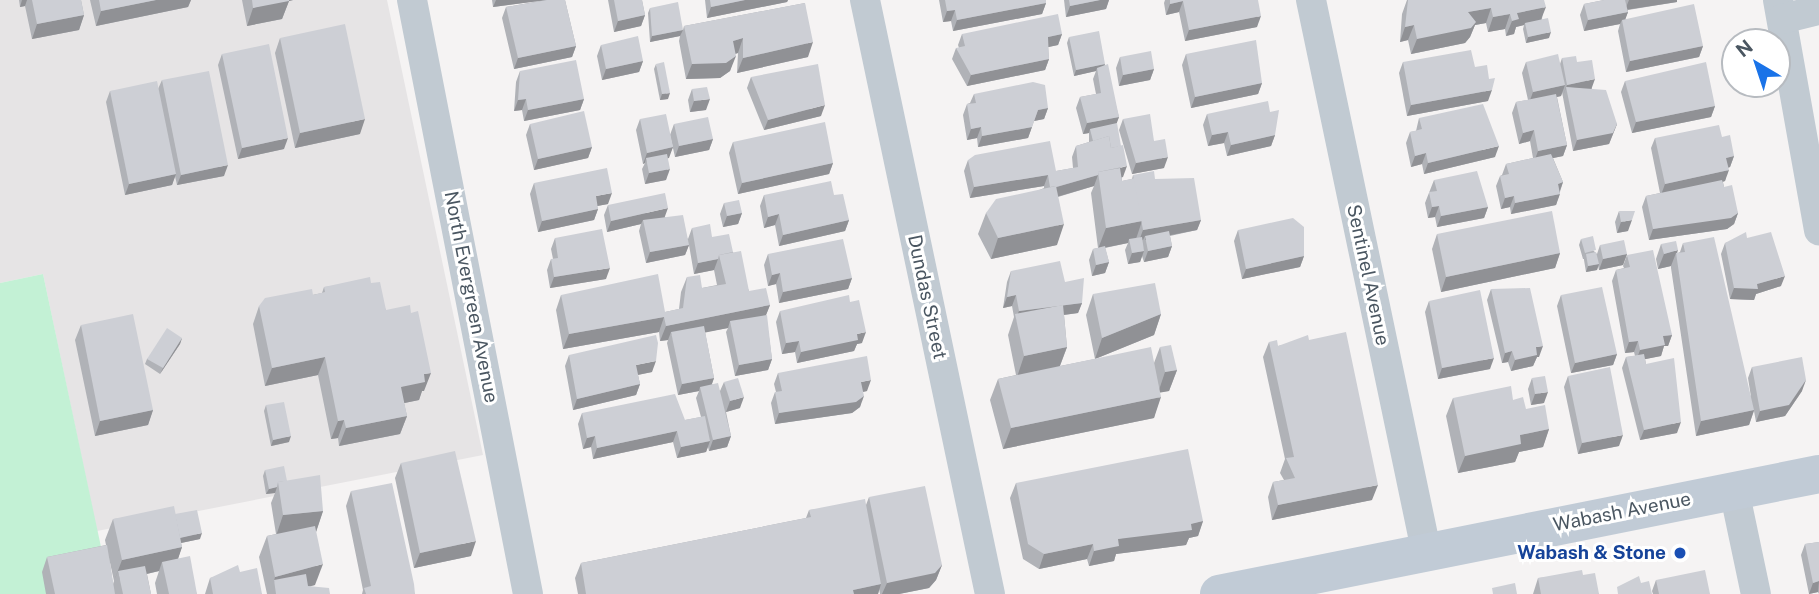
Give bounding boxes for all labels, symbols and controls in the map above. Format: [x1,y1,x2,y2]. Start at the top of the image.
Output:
north arrow [1721,28,1791,98]
text: N [1731,35,1757,61]
street label: North Evergreen Avenue [439,189,503,405]
street label: Sentinel Avenue [1342,202,1394,348]
street label: Dundas Street [903,233,951,361]
street label: Wabash Avenue [1551,487,1693,537]
place label: Wabash & Stone [1517,542,1666,564]
marker: Wabash & Stone [1672,545,1688,561]

